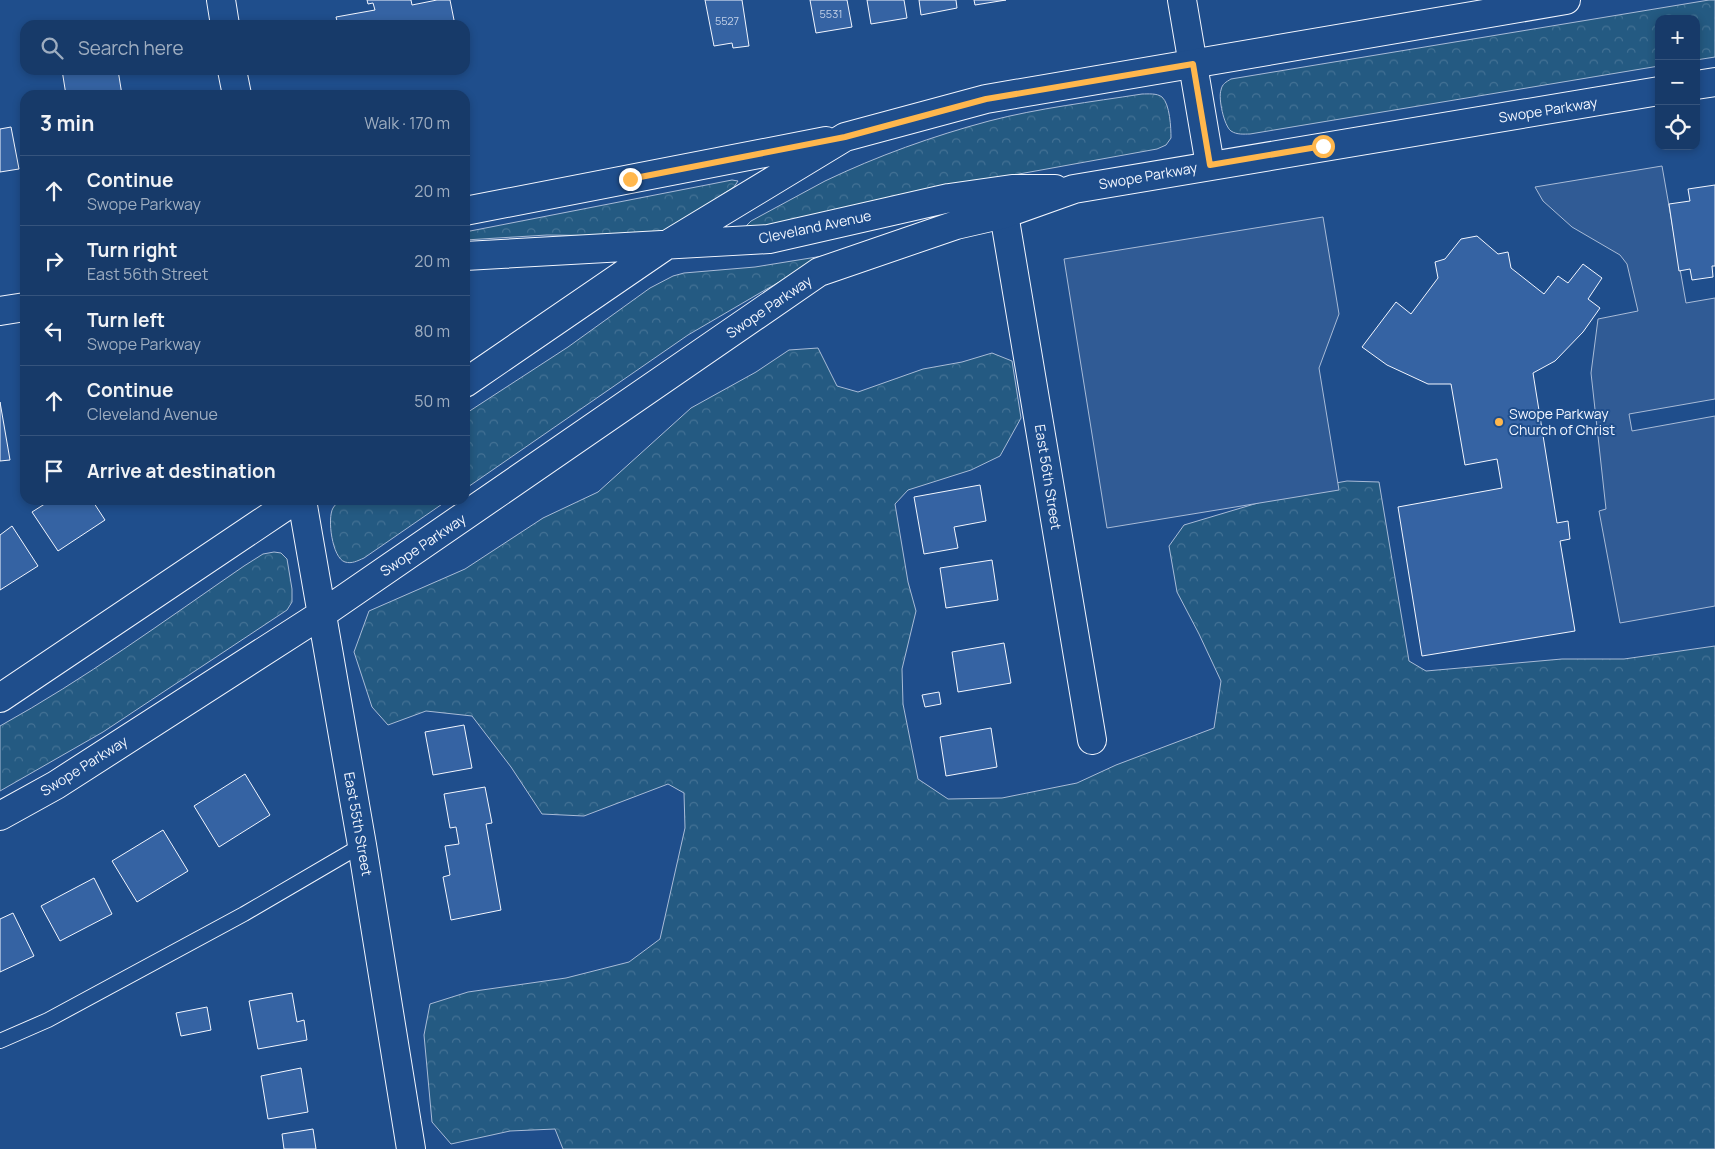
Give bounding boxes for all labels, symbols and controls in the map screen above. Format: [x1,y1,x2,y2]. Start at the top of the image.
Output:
house number: 5531 [819,6,843,21]
house number: 5527 [715,13,739,28]
map controls [1655,15,1700,150]
button: + [1655,15,1700,60]
search box [20,20,470,75]
icon: search [38,34,66,62]
text: Search here [78,35,184,61]
button: − [1655,60,1700,105]
street label: Swope Parkway [1497,92,1599,127]
button: locate [1655,105,1700,150]
text: 3 min [40,109,94,137]
text: Walk · 170 m [364,112,450,134]
route start [1312,135,1335,158]
street label: Swope Parkway [1097,157,1199,194]
text: Continue [87,167,173,193]
route end [619,168,642,191]
icon: ahead [40,177,68,205]
text: 20 m [414,180,450,202]
text: Swope Parkway [87,193,201,215]
street label: Cleveland Avenue [757,205,873,248]
text: Turn right [87,237,177,263]
icon: right [40,247,68,275]
text: 20 m [414,250,450,272]
text: East 56th Street [87,263,208,285]
street label: Swope Parkway [722,271,816,342]
text: Turn left [87,307,165,333]
icon: left [40,317,68,345]
text: 80 m [414,320,450,342]
text: Swope Parkway [87,333,201,355]
text: Continue [87,377,173,403]
icon: ahead [40,387,68,415]
text: 50 m [414,390,450,412]
text: Cleveland Avenue [87,403,218,425]
place label: Swope Parkway Church of Christ [1509,404,1615,439]
marker: Swope Parkway Church of Christ [1493,416,1505,428]
street label: East 56th Street [1031,423,1066,531]
icon: arrive [40,457,68,485]
text: Arrive at destination [87,458,276,484]
street label: Swope Parkway [376,509,470,580]
street label: Swope Parkway [36,731,132,800]
street label: East 55th Street [340,770,377,878]

